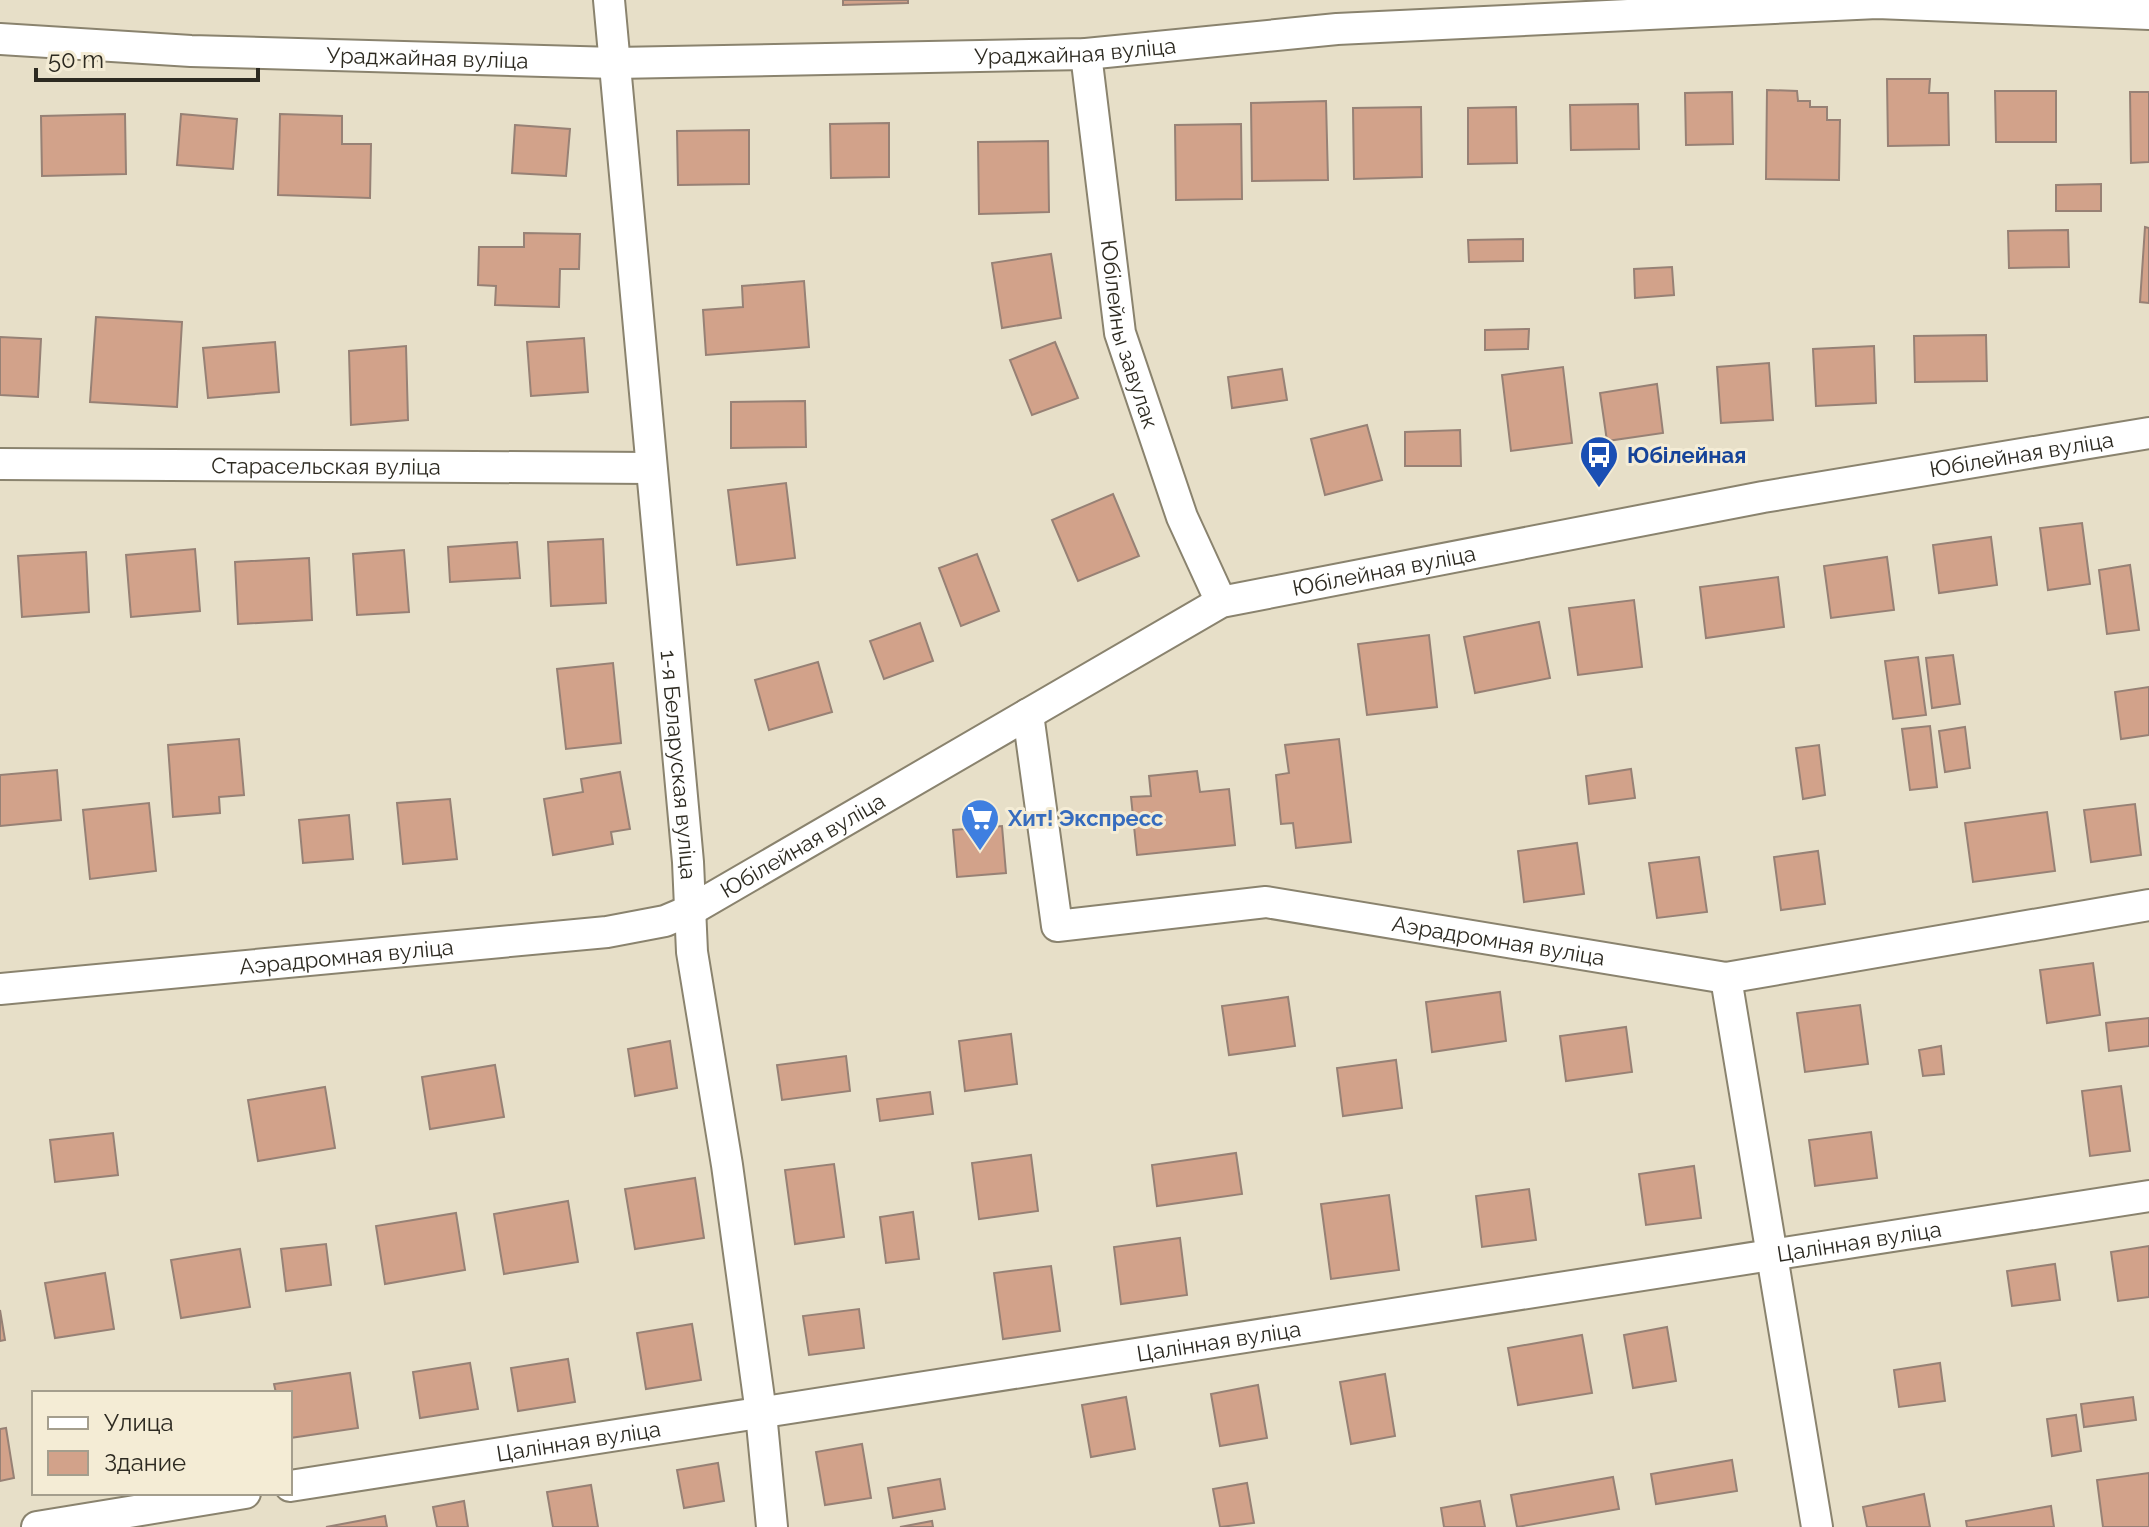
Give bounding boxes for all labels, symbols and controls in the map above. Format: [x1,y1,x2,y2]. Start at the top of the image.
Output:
scale bar [36,32,258,82]
street label: Ураджайная вуліца [974,32,1177,69]
street label: Ураджайная вуліца [326,42,529,74]
text: 50 m [48,45,104,74]
street label: Юбілейны завулак [1096,238,1164,432]
street label: Юбілейная вуліца [1928,426,2115,482]
bus stop icon: Юбілейная [1578,434,1620,489]
place label: Юбілейная [1627,442,1746,468]
street label: Старасельская вуліца [211,452,441,480]
street label: Юбілейная вуліца [1290,540,1478,601]
street label: 1-я Беларуская вуліца [656,649,702,880]
street label: Юбілейная вуліца [716,787,890,903]
supermarket icon: Хит! Экспресс [959,797,1001,852]
place label: Хит! Экспресс [1007,805,1163,831]
street label: Аэрадромная вуліца [1390,910,1607,971]
street label: Аэрадромная вуліца [238,933,455,979]
street label: Цалінная вуліца [1775,1216,1943,1267]
street label: Цалінная вуліца [1135,1315,1303,1367]
legend [32,1391,292,1495]
text: Улица [104,1408,174,1437]
street label: Цалінная вуліца [495,1415,662,1467]
text: Здание [104,1448,186,1477]

